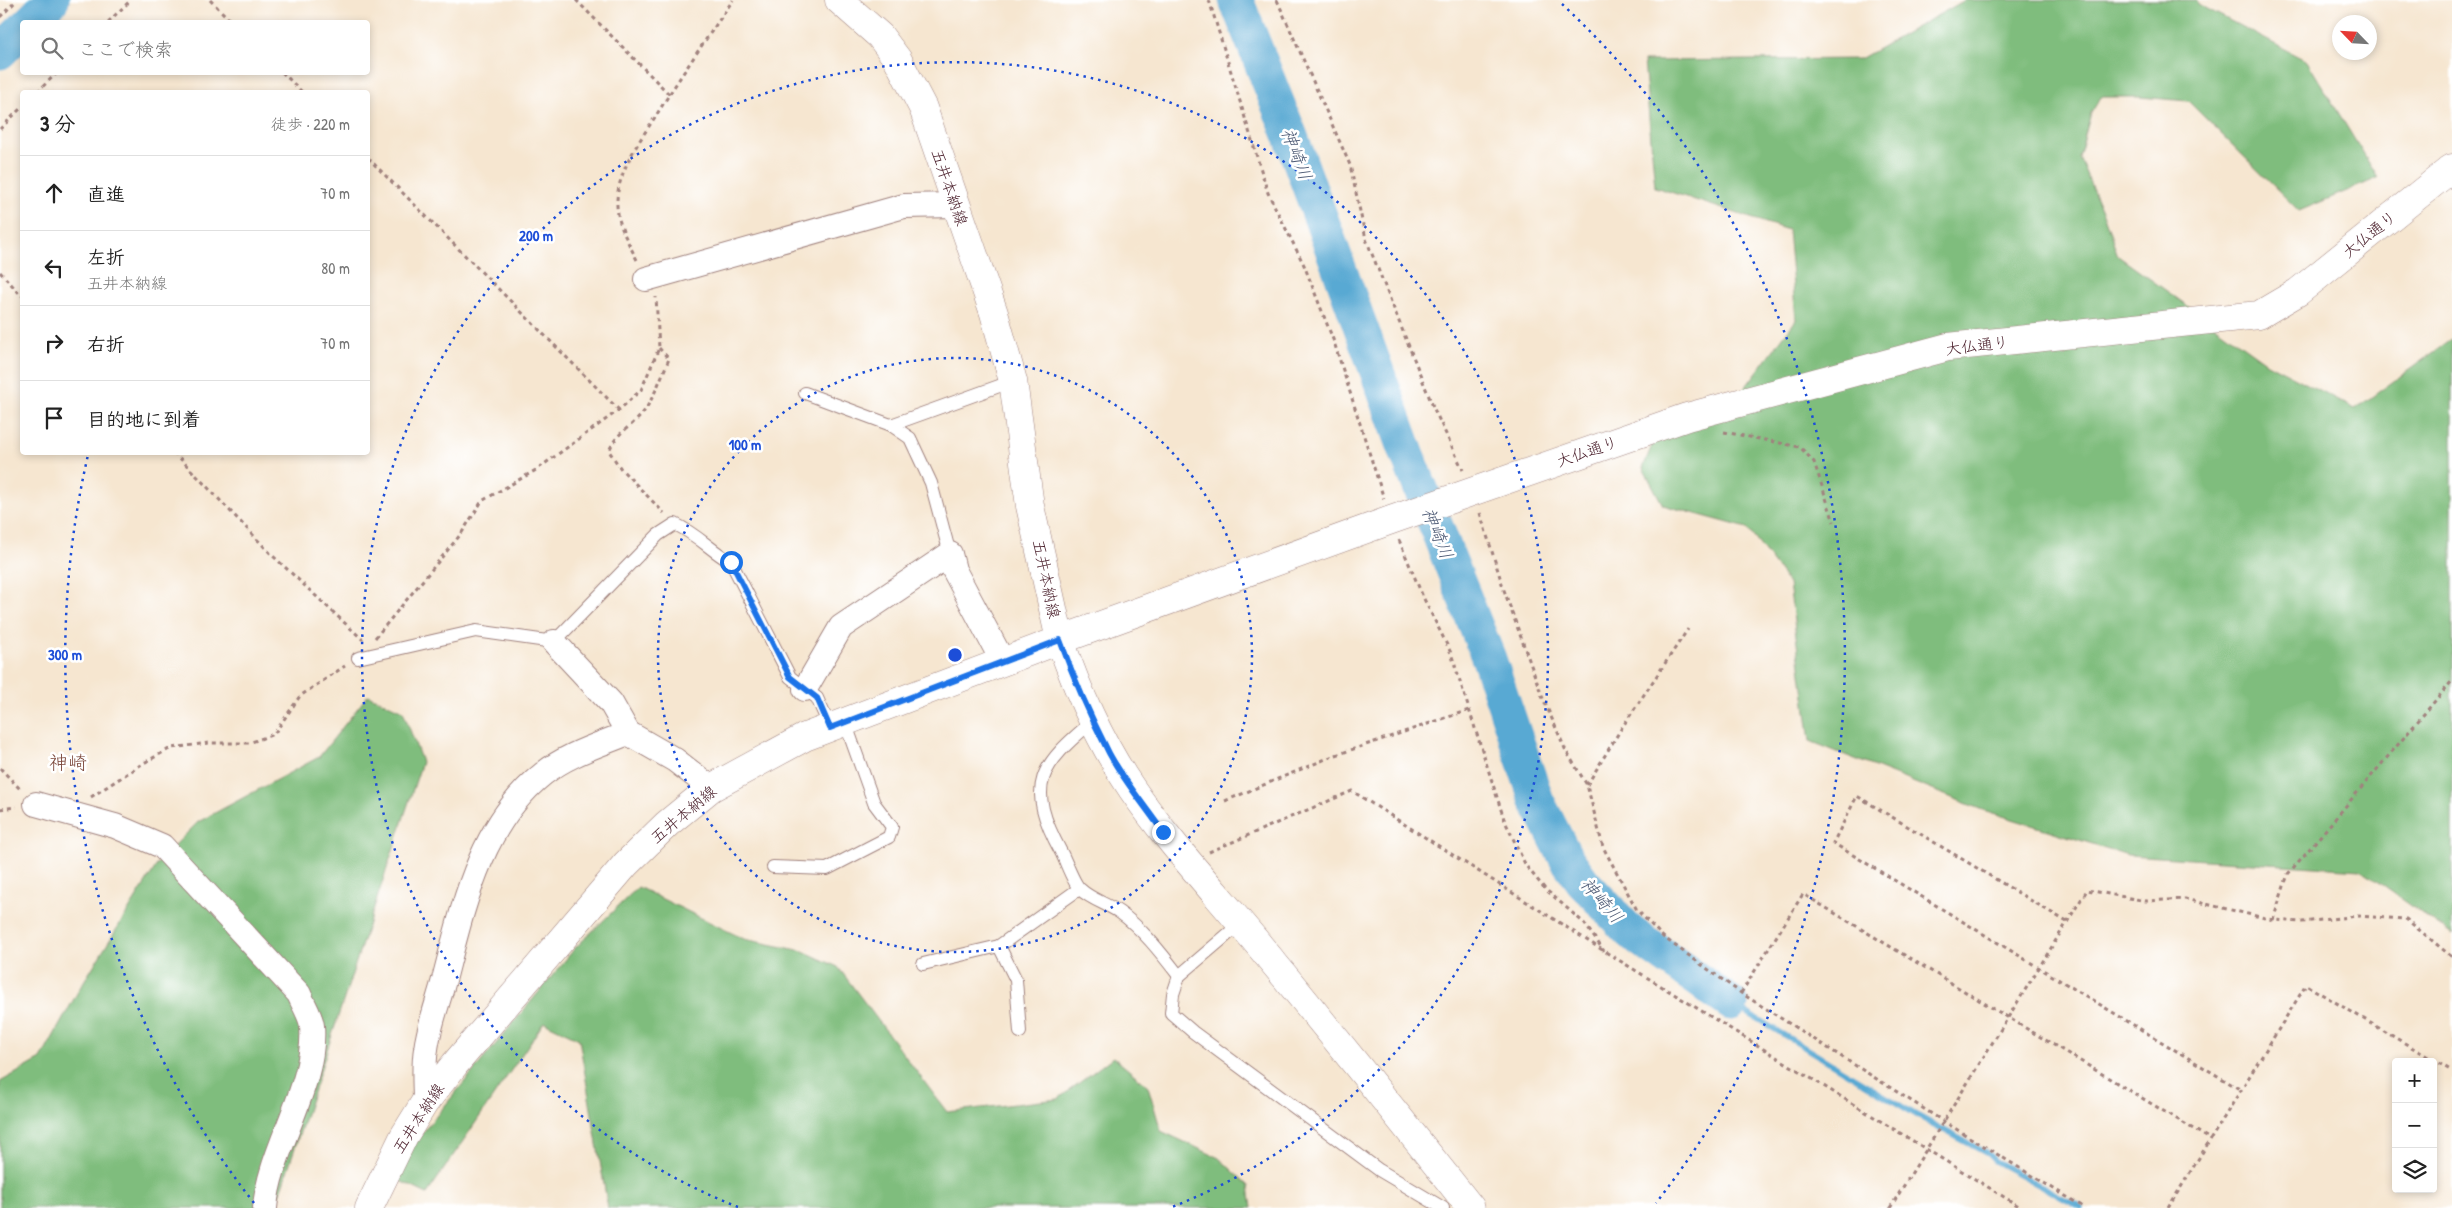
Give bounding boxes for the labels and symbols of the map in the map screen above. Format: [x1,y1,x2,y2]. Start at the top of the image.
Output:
north arrow [2332,15,2377,60]
water label: 神崎川 [1276,124,1318,184]
street label: 五井本納線 [927,146,973,228]
street label: 大仏通り [2337,205,2401,263]
text: 200 m [519,225,553,246]
street label: 大仏通り [1944,330,2010,360]
street label: 大仏通り [1553,430,1621,472]
text: 100 m [729,434,761,455]
water label: 神崎川 [1416,503,1460,563]
street label: 五井本納線 [1028,538,1066,620]
route start [720,551,743,574]
text: 300 m [48,644,82,665]
centre of rings [946,646,964,664]
district label: 神崎 [49,749,87,775]
street label: 五井本納線 [645,780,721,848]
route end [1152,821,1175,844]
water label: 神崎川 [1575,871,1629,929]
street label: 五井本納線 [387,1078,449,1158]

